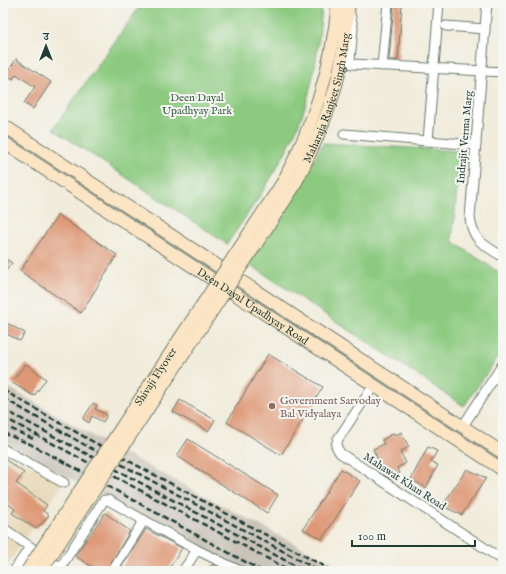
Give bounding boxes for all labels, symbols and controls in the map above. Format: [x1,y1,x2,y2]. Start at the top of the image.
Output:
north arrow [26,26,66,66]
text: उ [42,30,50,44]
street label: Maharaja Ranjeet Singh Marg [301,31,354,166]
street label: Indrajit Verma Marg [454,89,476,184]
park label: Deen Dayal Upadhyay Park [162,91,232,118]
street label: Deen Dayal Upadhyay Road [194,265,311,349]
street label: Shivaji Flyover [132,345,180,409]
place label: Government Sarvoday Bal Vidyalaya [280,394,382,421]
marker: Government Sarvoday Bal Vidyalaya [267,401,277,411]
street label: Mahawat Khan Road [361,450,448,514]
scale bar [352,522,475,548]
text: 100 m [358,529,386,544]

